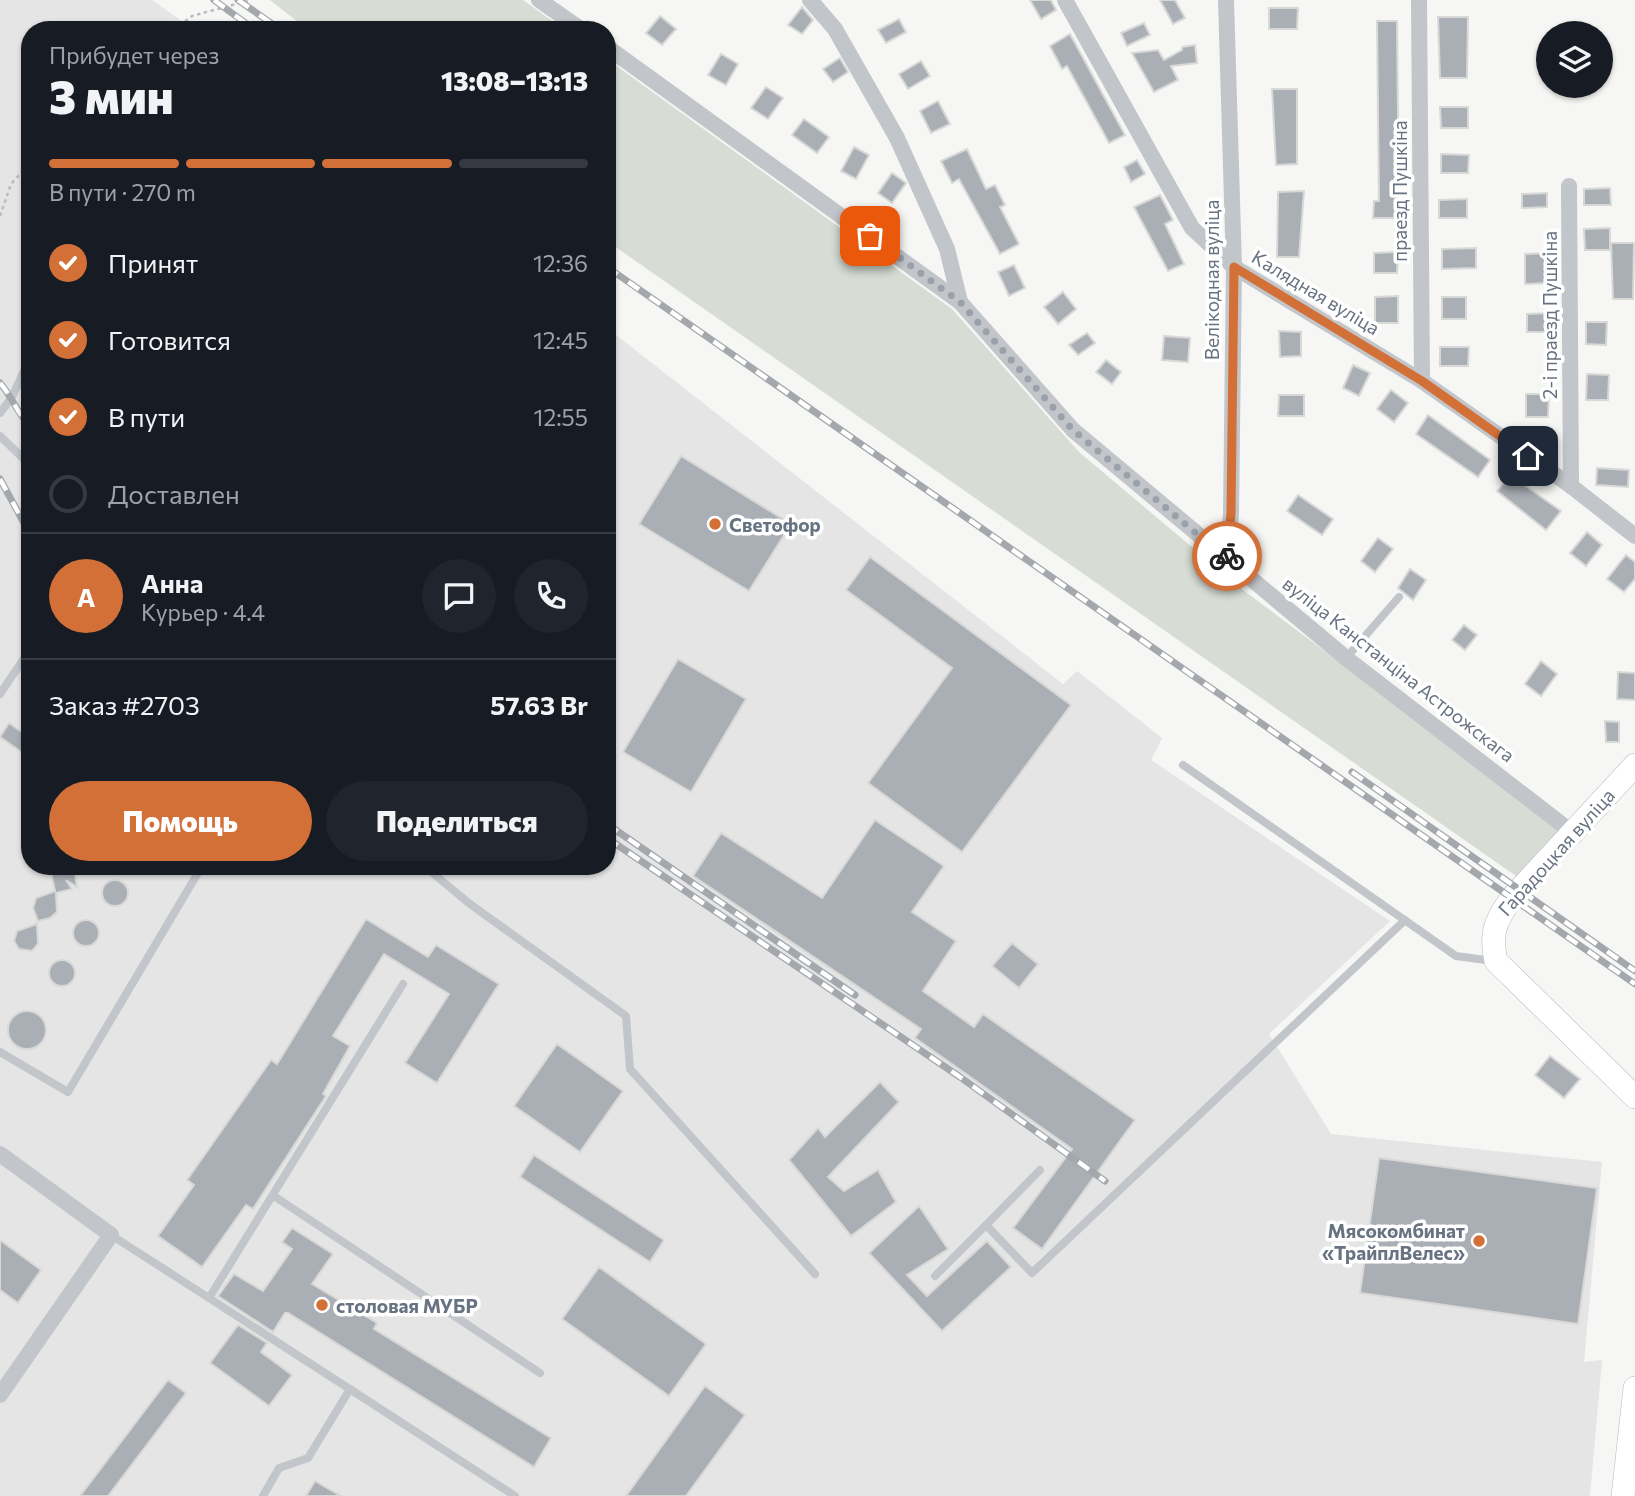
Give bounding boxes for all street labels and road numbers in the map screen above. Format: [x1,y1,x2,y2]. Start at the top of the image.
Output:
street label: праезд Пушкіна [1388,120,1411,262]
street label: Велікодная вуліца [1200,200,1223,360]
street label: 2-і праезд Пушкіна [1538,231,1561,399]
street label: Калядная вуліца [1248,245,1384,339]
street label: вуліца Канстанціна Астрожскага [1279,571,1519,767]
street label: Гарадоцкая вуліца [1493,784,1619,920]

